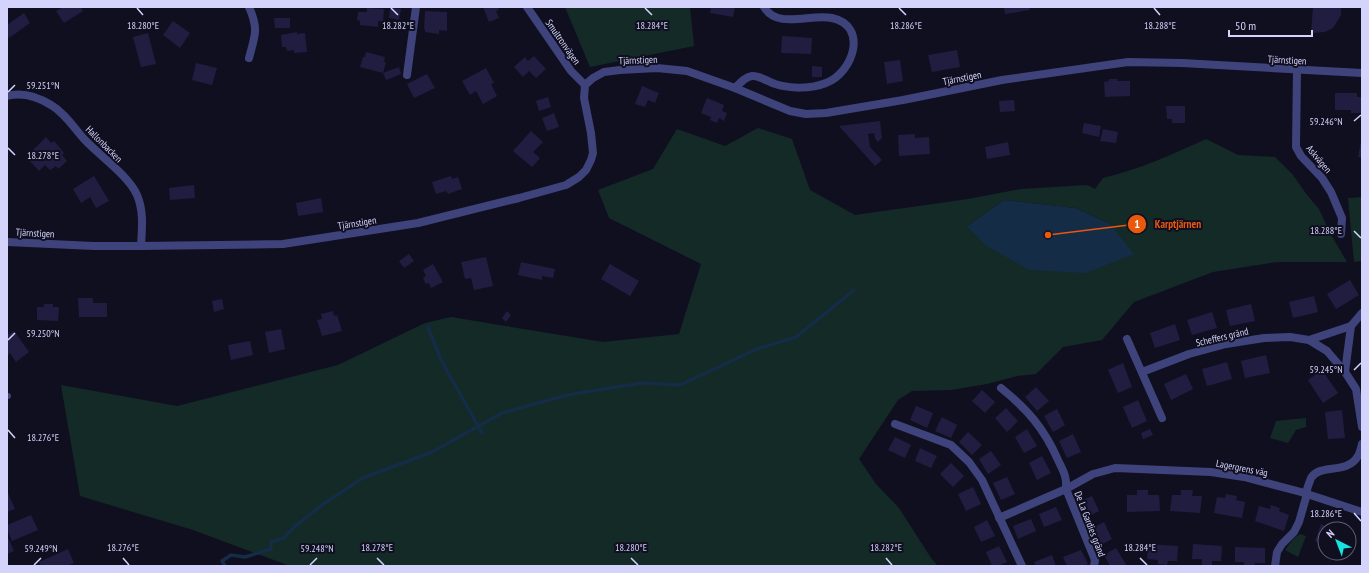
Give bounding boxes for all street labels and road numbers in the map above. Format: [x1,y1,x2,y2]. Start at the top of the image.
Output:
street label: Smultronvägen [543,17,583,67]
street label: Tjärnstigen [1267,52,1307,68]
street label: Tjärnstigen [618,53,658,67]
street label: Tjärnstigen [942,68,982,88]
street label: Hallonbacken [83,123,125,165]
street label: Askvägen [1304,142,1334,176]
street label: Tjärnstigen [337,214,377,232]
street label: Tjärnstigen [15,225,55,241]
street label: Scheffers gränd [1194,325,1250,349]
street label: Lagergrens väg [1215,457,1269,479]
street label: De La Gardies gränd [1072,489,1108,559]

